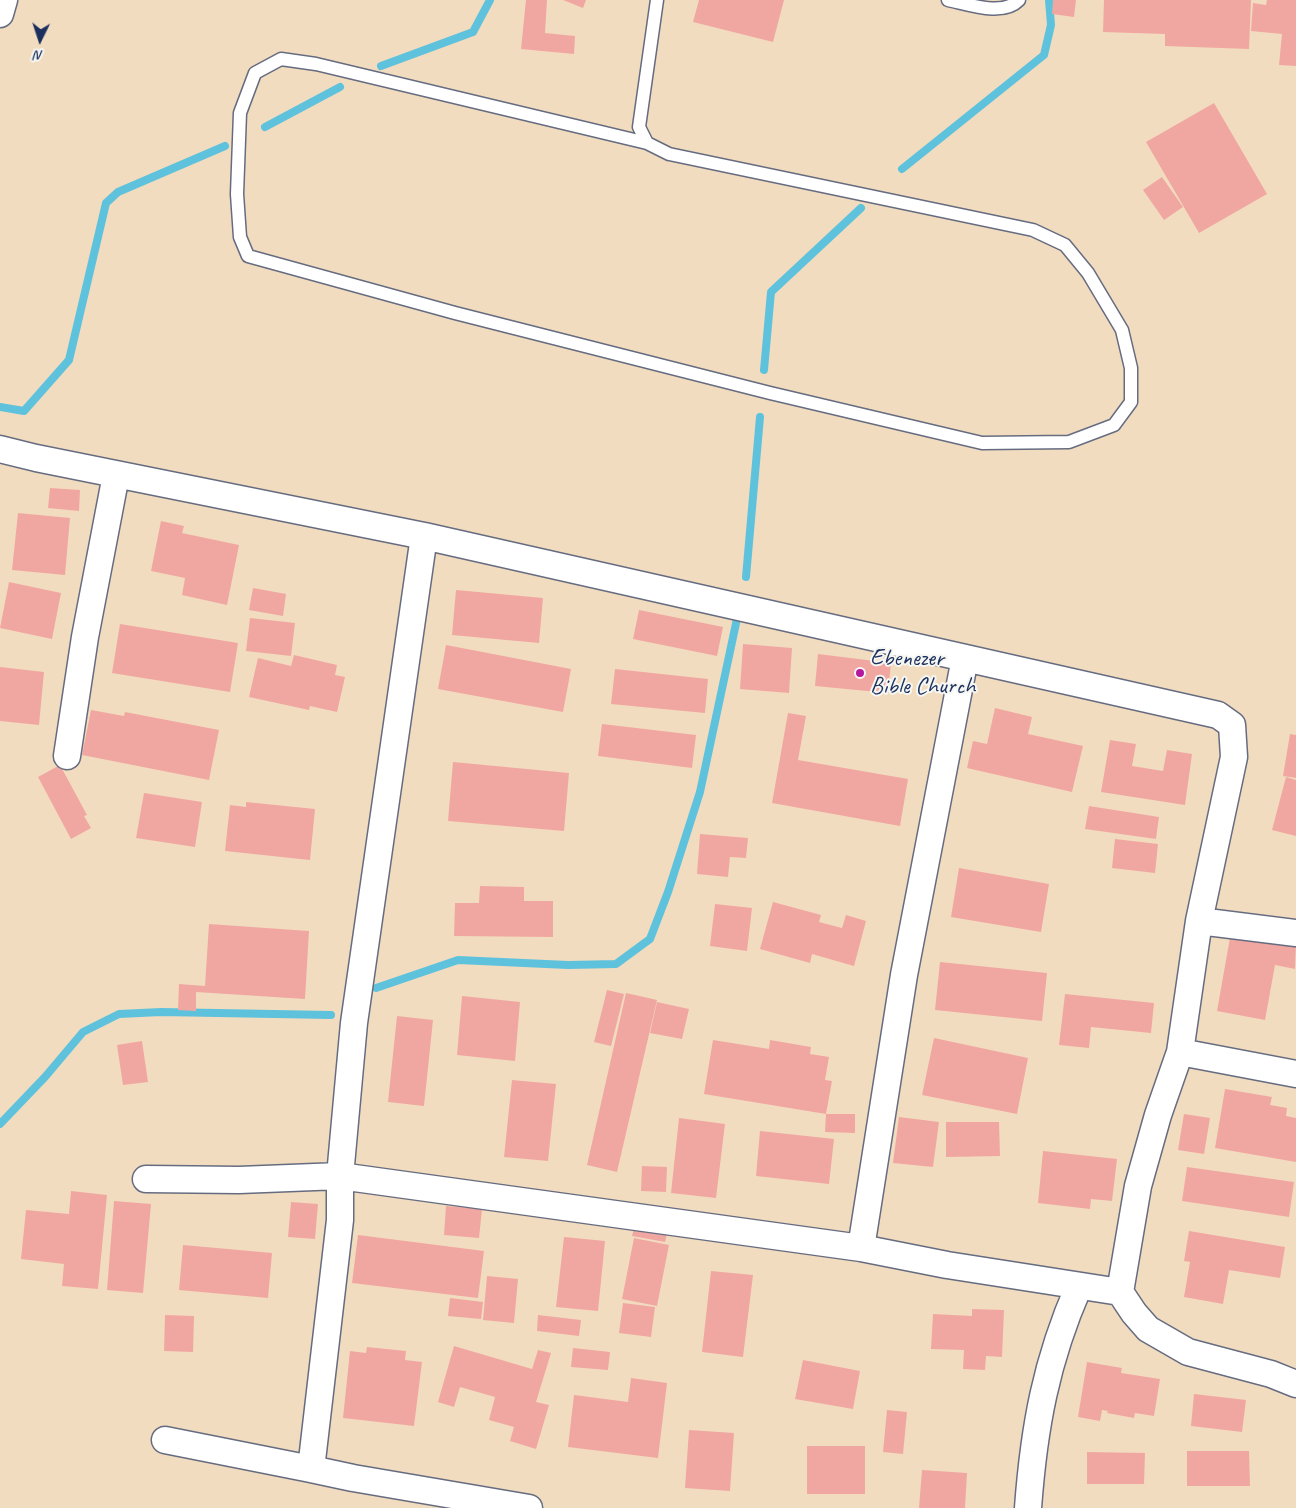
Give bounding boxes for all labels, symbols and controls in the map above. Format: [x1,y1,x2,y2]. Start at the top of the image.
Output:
north arrow [15,15,65,65]
text: N [34,47,44,64]
place label: Ebenezer Bible Church [870,645,975,701]
marker: Ebenezer Bible Church [854,667,866,679]

